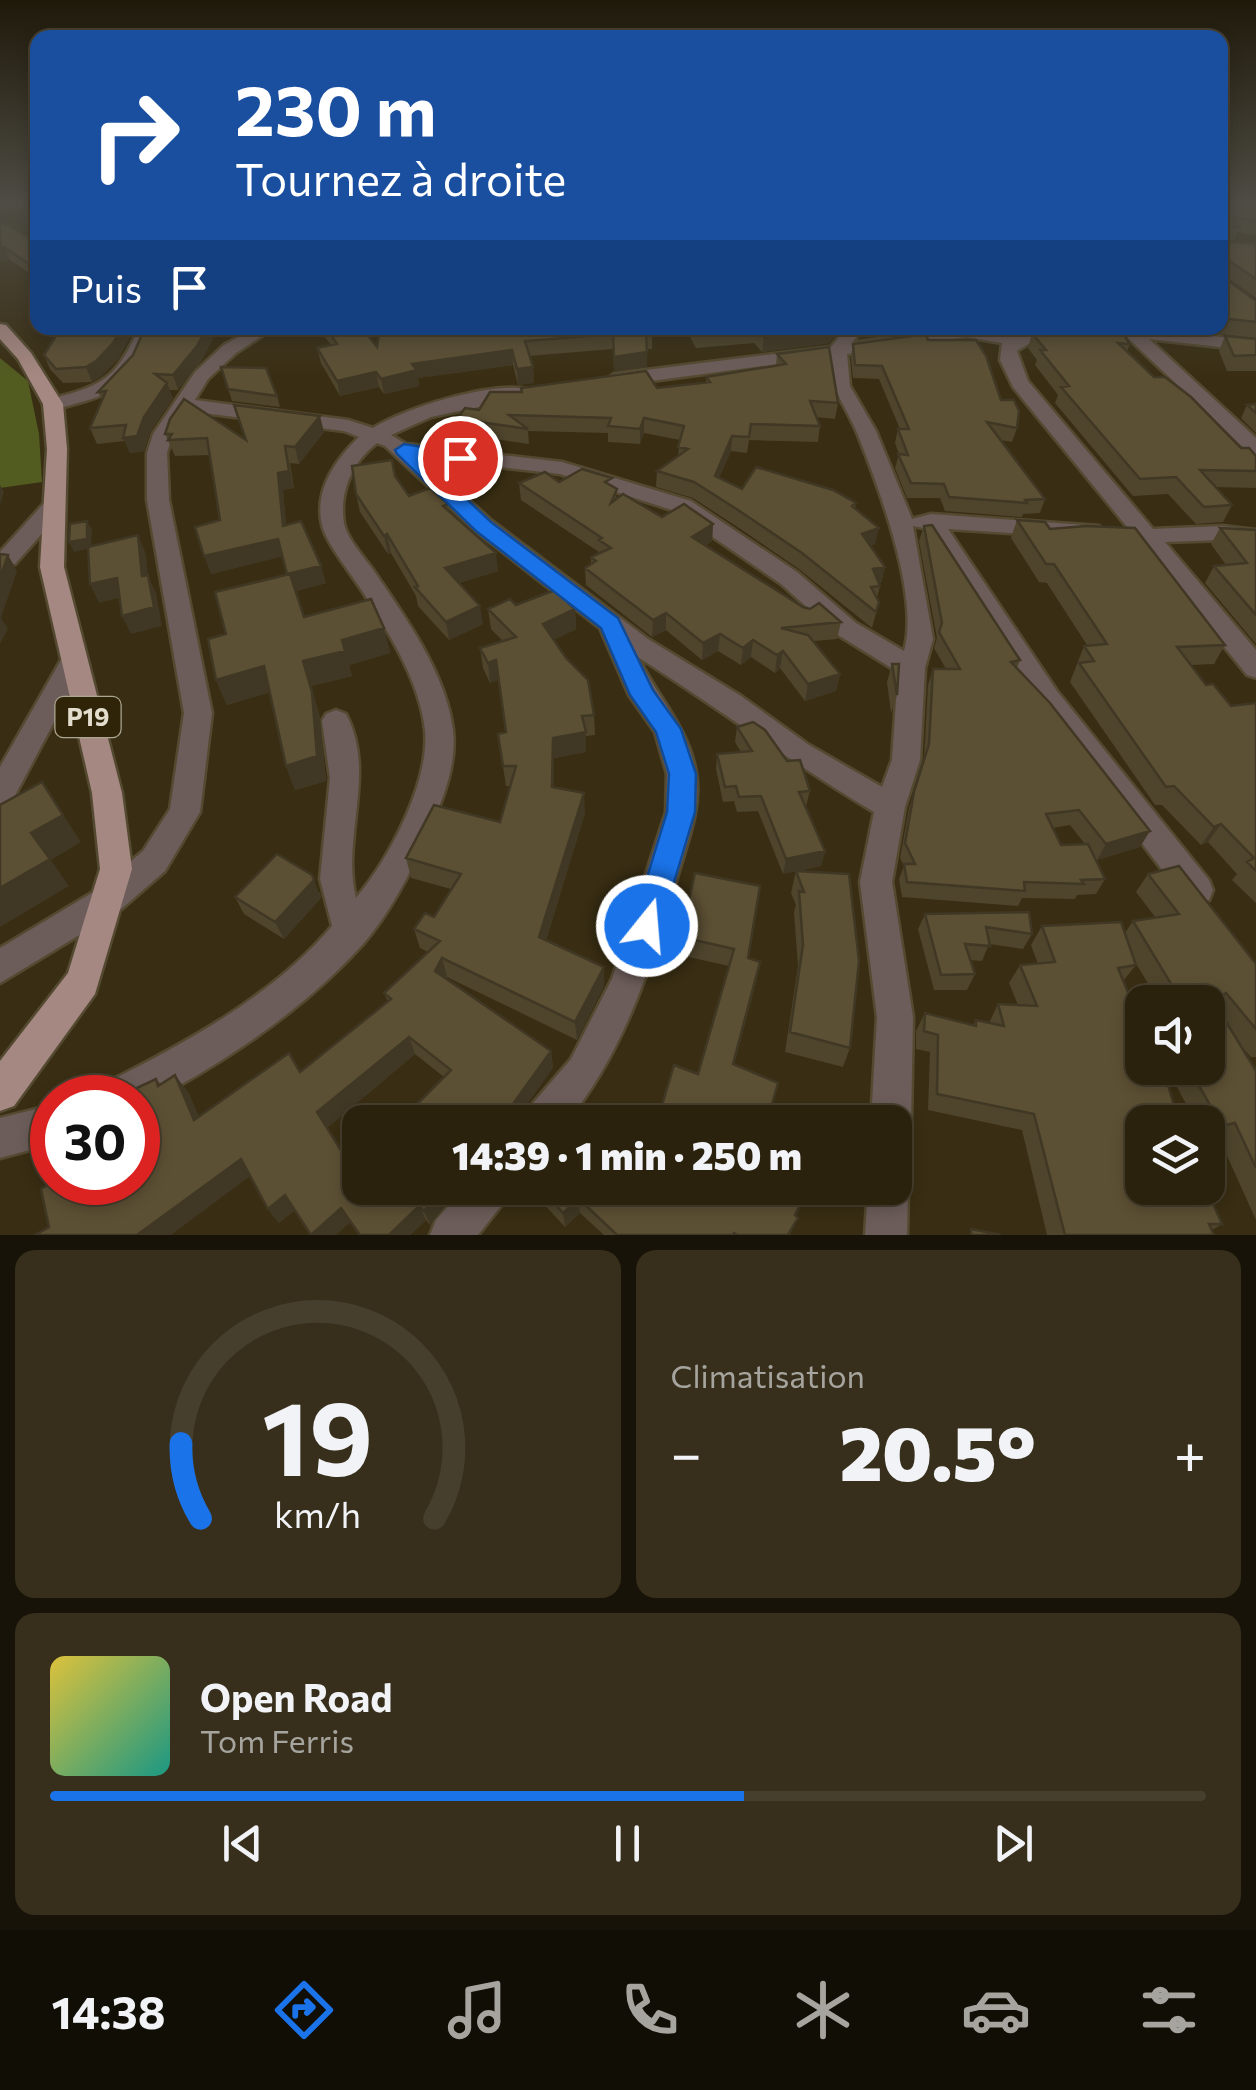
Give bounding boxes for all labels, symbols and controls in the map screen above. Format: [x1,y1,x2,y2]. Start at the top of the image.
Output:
text: 230 m [235,65,437,150]
icon: right [70,70,200,200]
text: Tournez à droite [235,150,566,205]
icon: arrive [162,260,217,315]
text: Puis [70,264,142,311]
pin [418,416,503,501]
icon: arrive [433,431,488,486]
road number: P19 [56,697,120,737]
position arrow [595,874,699,978]
map controls [1125,985,1225,1205]
button: sound [1125,985,1225,1085]
speed limit sign: 30 [30,1075,160,1205]
button: layers [1125,1105,1225,1205]
text: 14:39 · 1 min · 250 m [452,1131,802,1178]
text: Climatisation [671,1355,865,1395]
text: 19 [262,1370,373,1497]
text: 20.5° [839,1405,1036,1496]
text: − [671,1418,702,1485]
text: + [1174,1418,1206,1485]
text: km/h [274,1492,361,1535]
text: Open Road [200,1673,393,1720]
text: Tom Ferris [200,1720,354,1760]
icon: previous [215,1816,270,1871]
icon: pause [600,1816,655,1871]
icon: next [986,1816,1041,1871]
icon: directions [269,1975,339,2045]
icon: music [442,1975,512,2045]
icon: phone [615,1975,685,2045]
icon: climate [788,1975,858,2045]
icon: car [961,1975,1031,2045]
icon: filters [1134,1975,1204,2045]
text: 14:38 [52,1983,165,2038]

